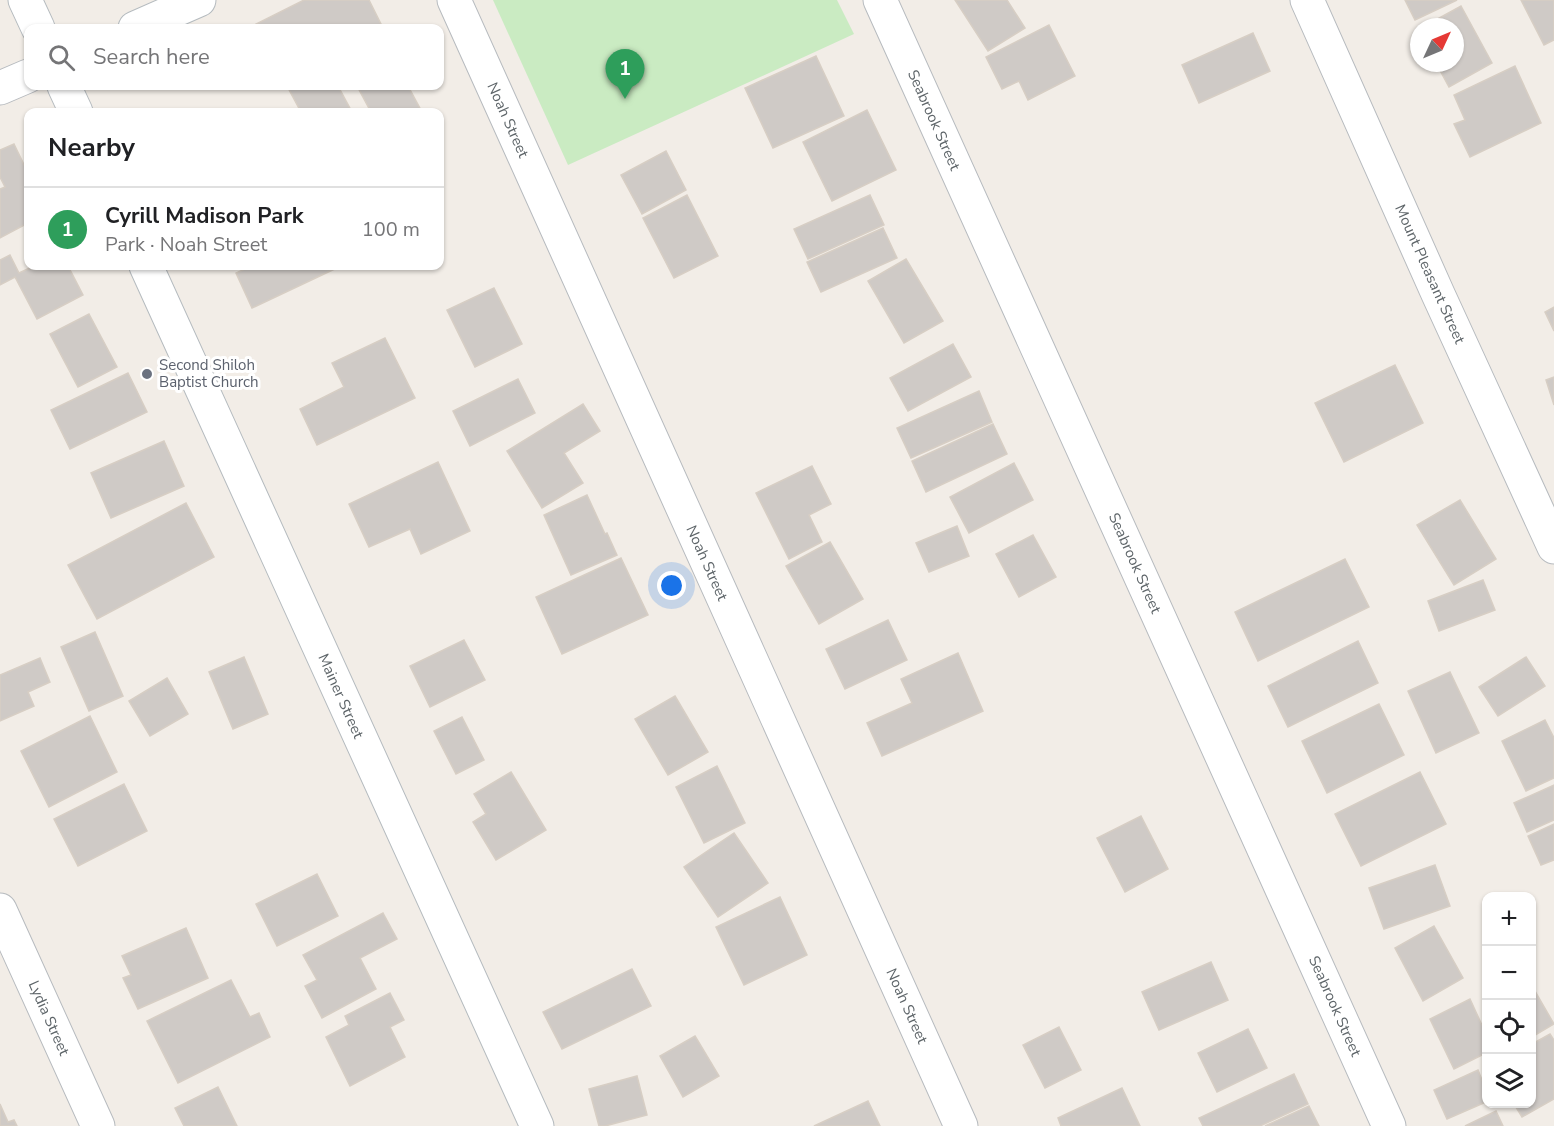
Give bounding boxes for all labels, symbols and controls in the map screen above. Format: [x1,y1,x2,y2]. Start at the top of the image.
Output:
north arrow [1410,18,1464,72]
search box [24,24,444,90]
icon: search [45,41,78,74]
text: Search here [93,42,210,72]
pin: 1 [606,50,644,99]
street label: Seabrook Street [903,67,965,174]
street label: Noah Street [482,79,534,162]
text: Nearby [48,130,135,165]
text: Cyrill Madison Park [105,201,304,231]
street label: Mount Pleasant Street [1390,201,1470,348]
text: 1 [62,216,74,243]
text: 100 m [362,216,420,243]
text: Park · Noah Street [105,231,267,258]
place label: Second Shiloh Baptist Church [159,355,259,392]
marker: Second Shiloh Baptist Church [140,367,154,381]
street label: Seabrook Street [1104,510,1166,617]
street label: Noah Street [681,522,733,605]
your location [657,571,686,600]
street label: Mainer Street [313,650,369,742]
map controls [1482,892,1536,1108]
button: + [1482,892,1536,946]
button: − [1482,946,1536,1000]
street label: Seabrook Street [1304,953,1366,1060]
street label: Noah Street [881,965,933,1048]
street label: Lydia Street [24,977,75,1059]
button: locate [1482,1000,1536,1054]
button: layers [1482,1054,1536,1108]

